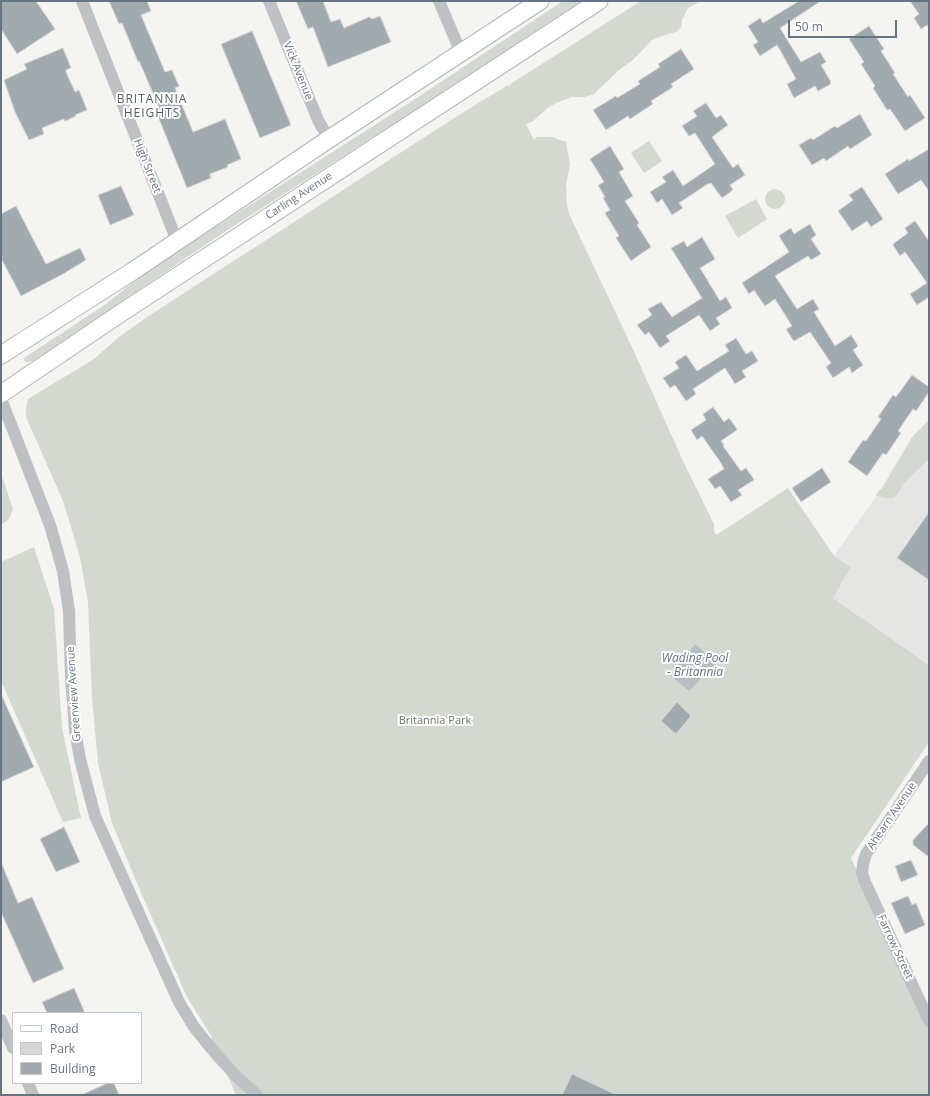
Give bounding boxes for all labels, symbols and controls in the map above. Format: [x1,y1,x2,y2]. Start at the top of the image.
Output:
scale bar [790,12,899,38]
text: 50 m [795,18,823,35]
street label: Vick Avenue [280,40,316,102]
district label: BRITANNIA HEIGHTS [117,93,187,121]
street label: High Street [130,137,164,195]
street label: Carling Avenue [263,170,335,222]
street label: Greenview Avenue [64,646,84,742]
water label: Wading Pool - Britannia [662,652,728,680]
park label: Britannia Park [399,714,471,728]
street label: Ahearn Avenue [865,780,919,852]
street label: Farrow Street [874,913,916,981]
legend [12,1012,142,1084]
text: Road [50,1020,79,1037]
text: Park [50,1040,75,1057]
text: Building [50,1060,95,1077]

